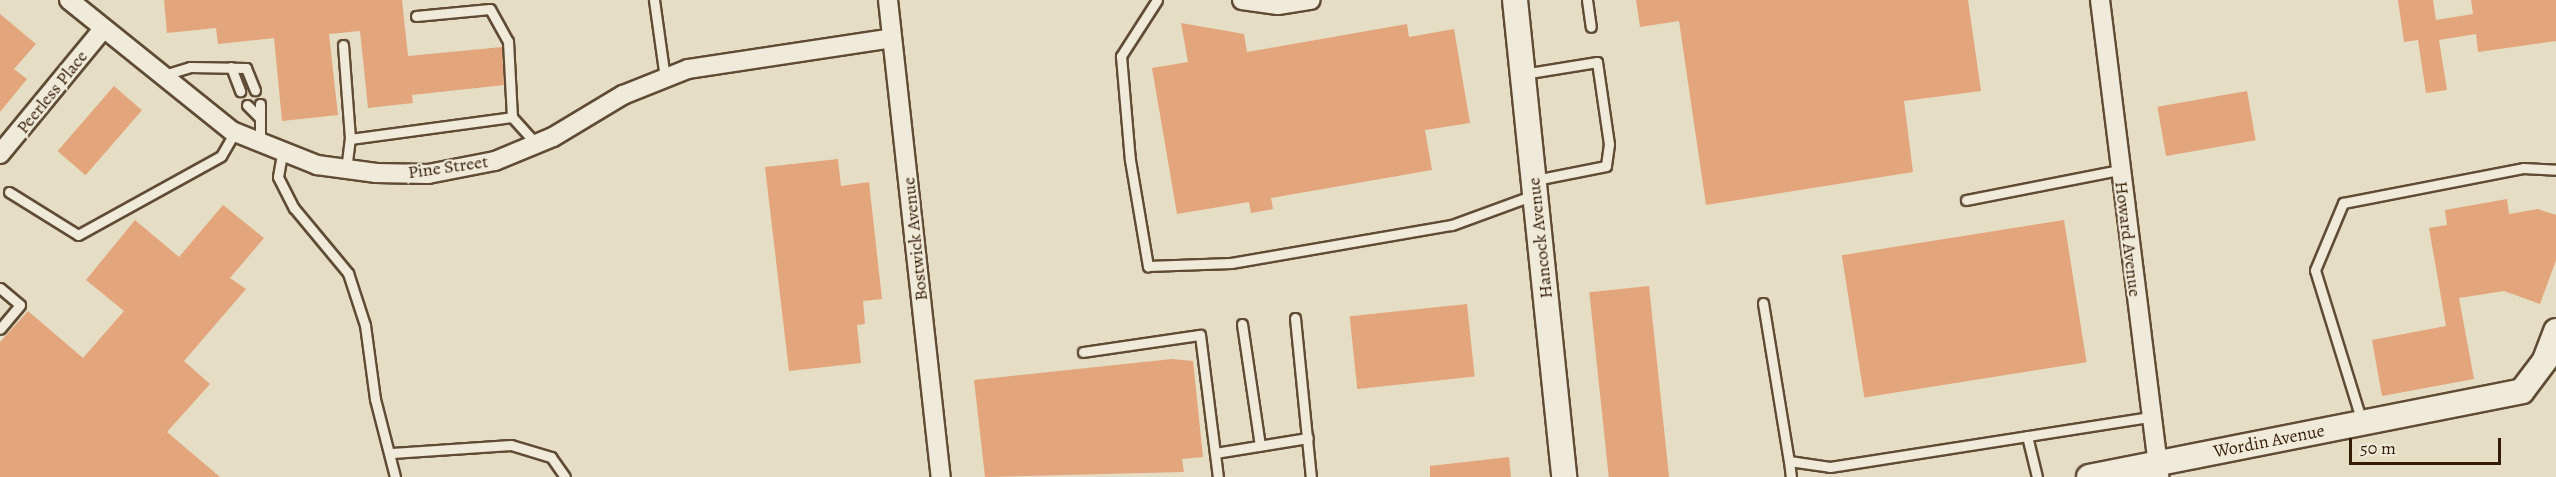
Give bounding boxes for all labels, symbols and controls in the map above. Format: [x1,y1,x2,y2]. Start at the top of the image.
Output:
street label: Peerless Place [12,46,92,138]
street label: Pine Street [407,151,489,183]
street label: Bostwick Avenue [898,176,932,302]
street label: Hancock Avenue [1523,176,1557,300]
street label: Howard Avenue [2110,180,2146,298]
street label: Wordin Avenue [2212,420,2326,462]
scale bar [2352,426,2504,464]
text: 50 m [2360,436,2396,460]

